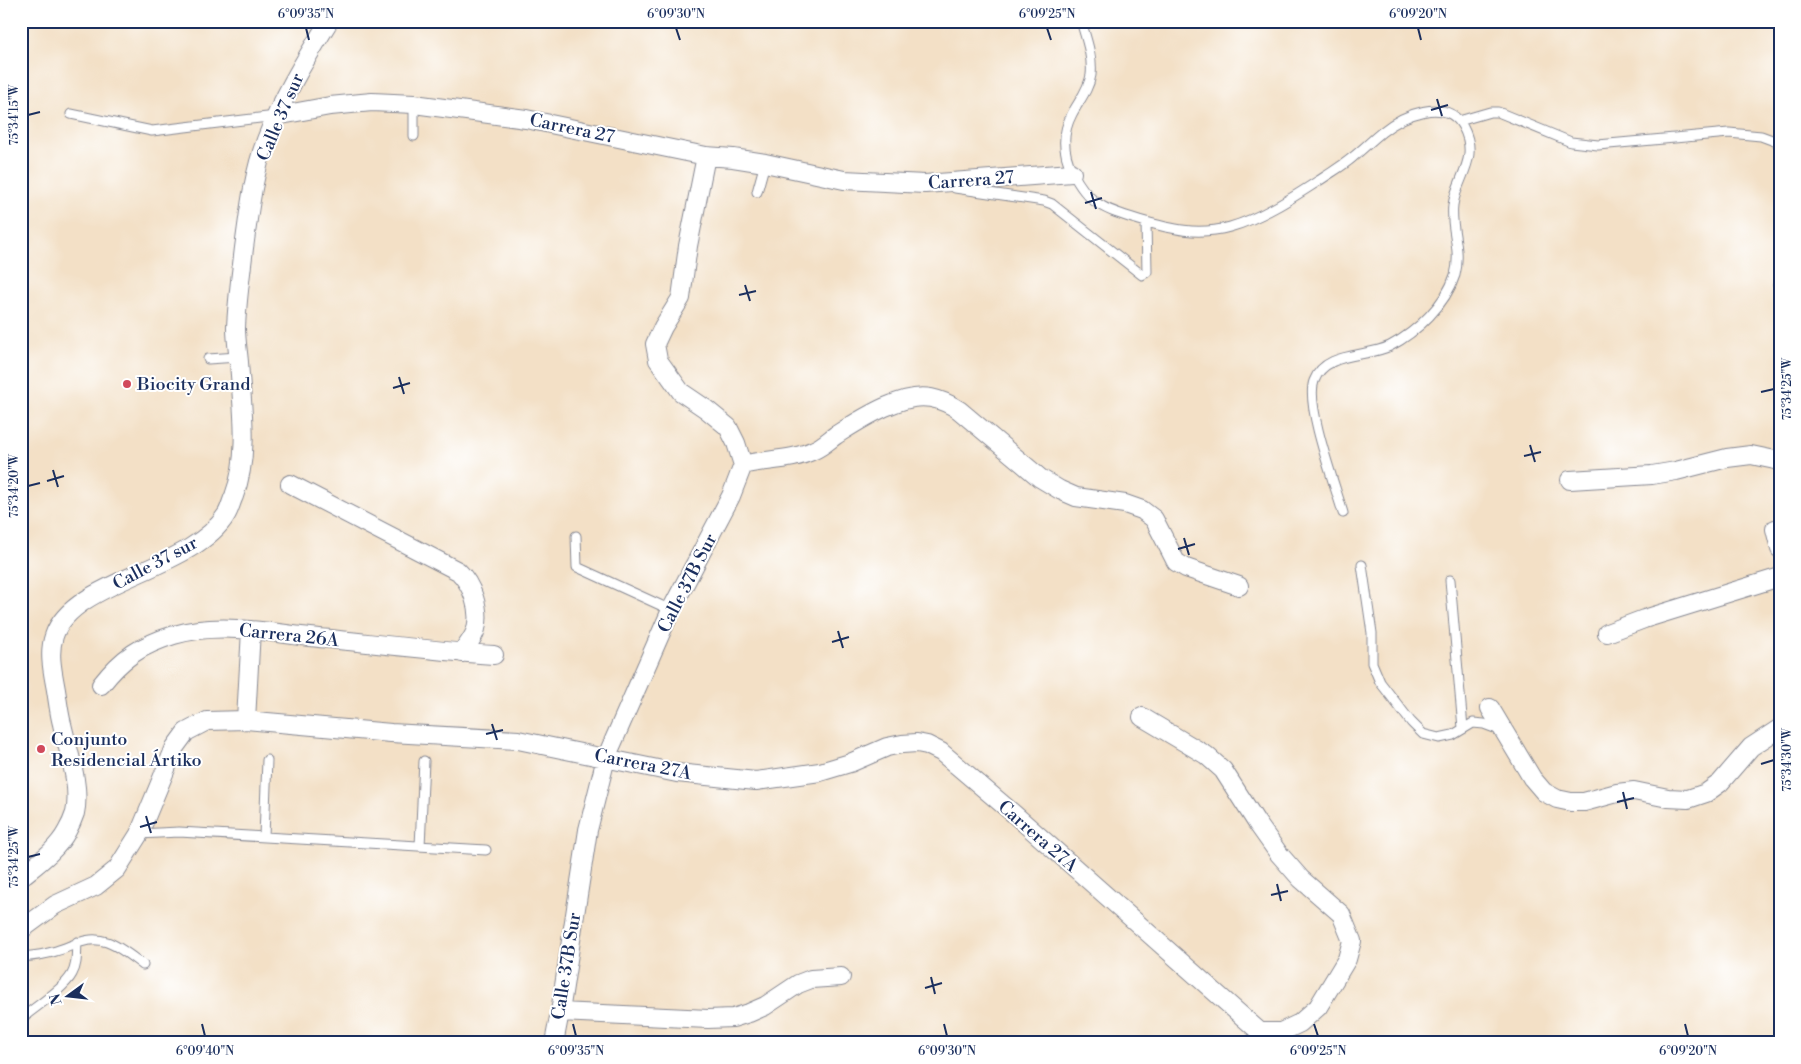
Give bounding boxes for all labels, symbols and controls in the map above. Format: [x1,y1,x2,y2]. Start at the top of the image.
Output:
text: 6°09'35"N [278,7,334,22]
text: 6°09'30"N [647,7,705,22]
text: 6°09'25"N [1019,7,1075,22]
text: 6°09'20"N [1389,7,1447,22]
street label: Calle 37 sur [252,70,309,165]
text: 75°34'15"W [7,83,22,145]
street label: Carrera 27 [527,108,616,149]
street label: Carrera 27 [927,166,1015,195]
text: 75°34'25"W [1780,357,1795,420]
place label: Biocity Grand [136,373,251,396]
marker: Biocity Grand [121,378,133,390]
text: 75°34'20"W [7,453,22,518]
street label: Calle 37B Sur [653,530,722,637]
street label: Calle 37 sur [109,531,202,595]
street label: Carrera 26A [238,619,341,652]
text: 75°34'30"W [1780,727,1795,792]
place label: Conjunto Residencial Ártiko [51,728,202,772]
marker: Conjunto Residencial Ártiko [35,743,47,755]
street label: Carrera 27A [592,744,694,785]
street label: Carrera 27A [993,795,1083,878]
text: 75°34'25"W [7,825,22,888]
street label: Calle 37B Sur [547,911,586,1021]
north arrow [42,972,92,1022]
text: N [46,991,67,1007]
text: 6°09'40"N [176,1044,234,1059]
text: 6°09'35"N [548,1044,604,1059]
text: 6°09'30"N [918,1044,976,1059]
text: 6°09'25"N [1290,1044,1346,1059]
text: 6°09'20"N [1659,1044,1717,1059]

